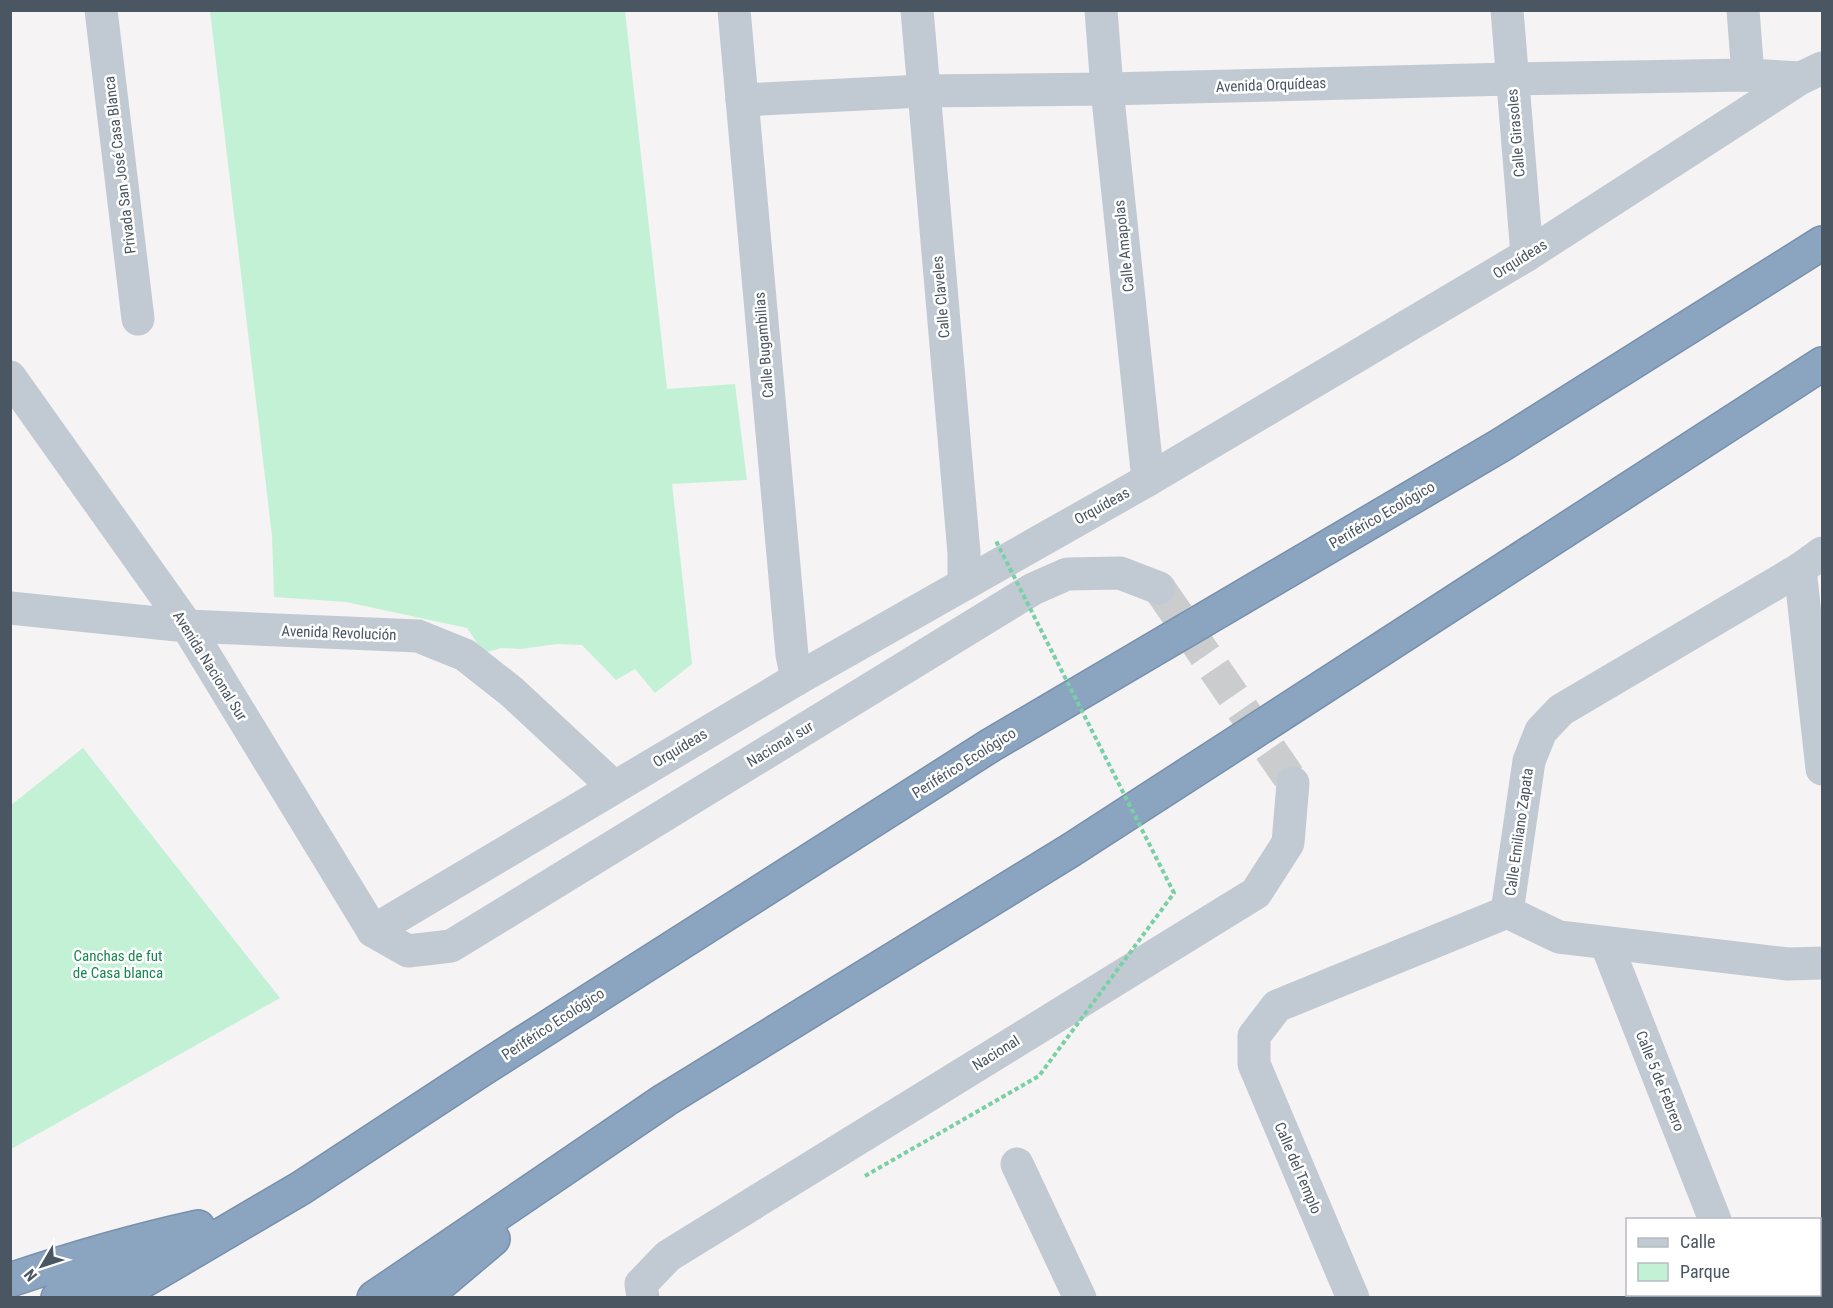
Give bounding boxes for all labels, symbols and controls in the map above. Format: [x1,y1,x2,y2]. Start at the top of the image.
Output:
street label: Avenida Orquídeas [1215,74,1327,96]
street label: Privada San José Casa Blanca [100,75,140,255]
street label: Calle Girasoles [1503,88,1529,178]
street label: Calle Amapolas [1110,199,1138,293]
street label: Orquídeas [1490,235,1550,283]
street label: Calle Claveles [928,255,954,339]
street label: Calle Bugambilias [750,291,778,399]
street label: Periférico Ecológico [1326,477,1438,553]
street label: Orquídeas [1071,483,1133,528]
street label: Avenida Nacional Sur [169,608,251,724]
street label: Avenida Revolución [281,622,397,644]
street label: Nacional sur [743,717,817,771]
street label: Periférico Ecológico [909,724,1019,802]
street label: Orquídeas [650,725,711,771]
street label: Calle Emiliano Zapata [1501,767,1537,897]
park label: Canchas de fut de Casa blanca [73,947,163,982]
street label: Periférico Ecológico [498,984,608,1064]
street label: Calle 5 de Febrero [1632,1028,1688,1134]
street label: Nacional [969,1032,1023,1074]
street label: Calle del Templo [1271,1119,1325,1217]
legend [1626,1218,1821,1296]
text: Calle [1680,1231,1716,1252]
north arrow [12,1236,72,1296]
text: Parque [1680,1261,1730,1282]
text: N [20,1265,41,1285]

